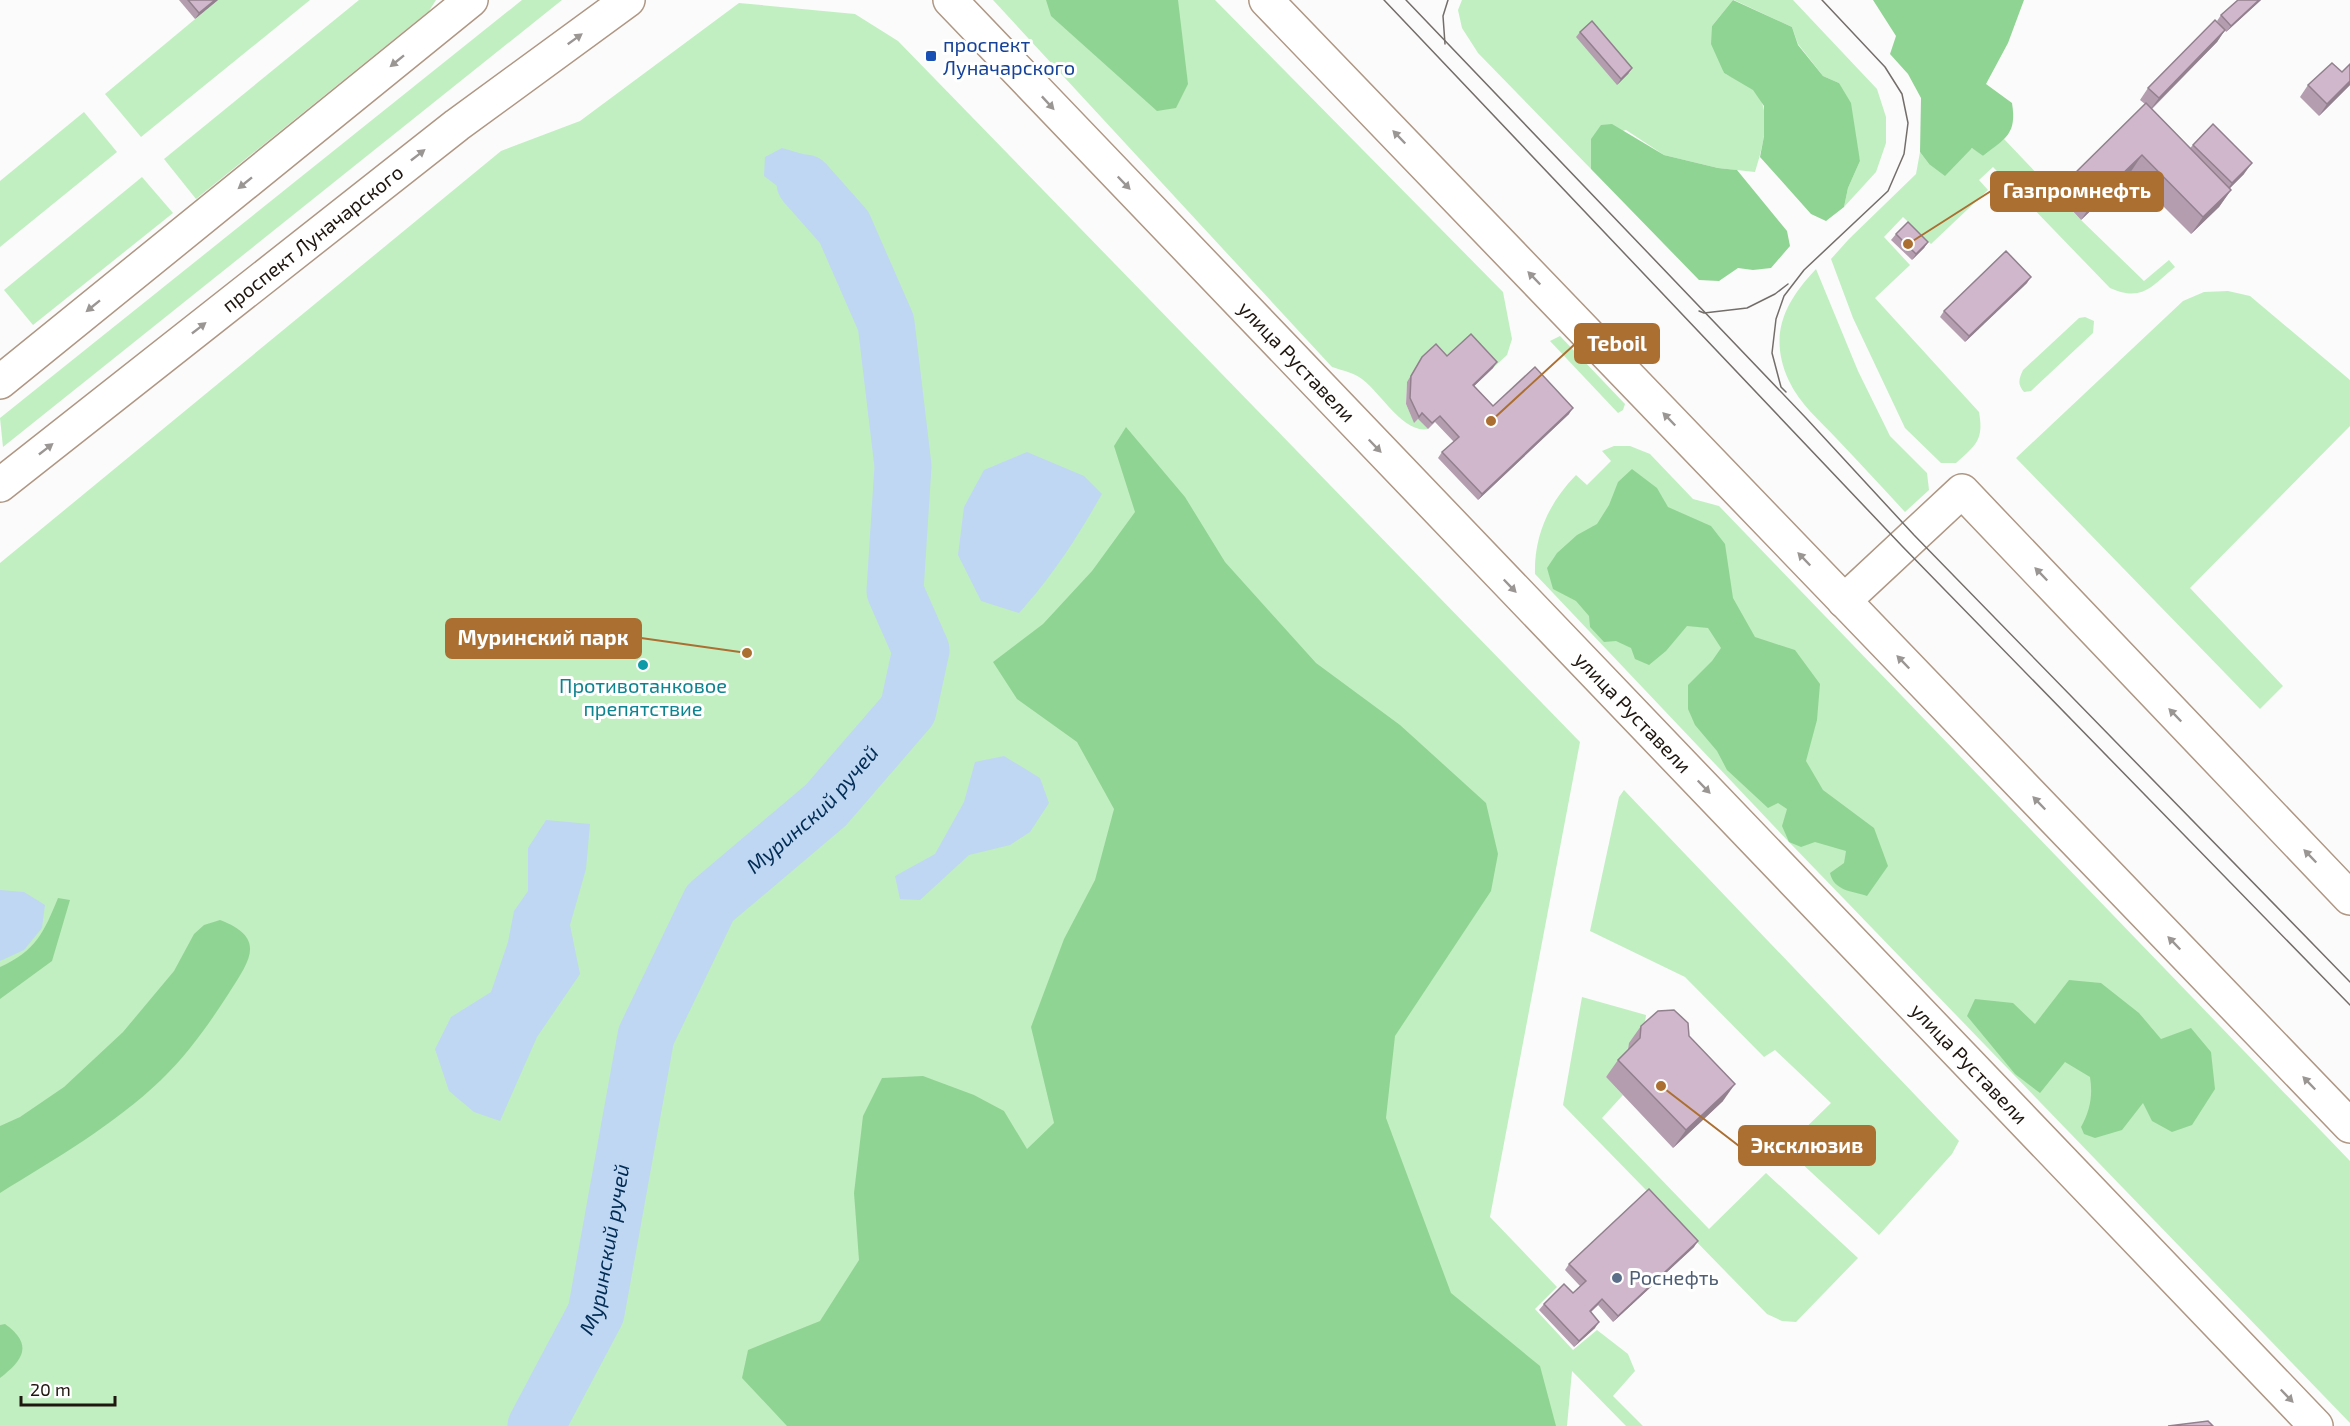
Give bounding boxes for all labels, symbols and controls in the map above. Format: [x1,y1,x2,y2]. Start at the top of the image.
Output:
place label: проспект Луначарского [943,32,1075,80]
one-way arrow [566,33,582,45]
marker: проспект Луначарского [924,49,938,63]
one-way arrow [389,54,405,67]
one-way arrow [1041,96,1055,111]
one-way arrow [1392,131,1406,145]
one-way arrow [410,149,426,162]
street label: проспект Луначарского [217,159,407,317]
callout: Газпромнефть [1991,172,2163,211]
one-way arrow [237,176,253,189]
one-way arrow [1117,176,1131,191]
text: Газпромнефть [2003,177,2151,202]
one-way arrow [1527,270,1541,285]
street label: улица Руставели [1233,296,1361,427]
one-way arrow [86,299,101,311]
one-way arrow [191,322,207,335]
callout: Teboil [1575,324,1659,363]
text: Teboil [1587,330,1647,355]
one-way arrow [1662,412,1676,426]
one-way arrow [1368,438,1382,453]
one-way arrow [38,442,54,455]
one-way arrow [1797,553,1811,567]
one-way arrow [2034,567,2048,581]
one-way arrow [1503,579,1517,593]
callout: Муринский парк [446,619,641,658]
text: Муринский парк [457,624,629,649]
street label: улица Руставели [1569,647,1697,778]
one-way arrow [1896,655,1910,670]
marker: Противотанковое препятствие [636,658,650,672]
place label: Противотанковое препятствие [559,673,727,720]
one-way arrow [2168,707,2182,722]
water label: Муринский ручей [741,740,883,878]
one-way arrow [1696,780,1710,794]
one-way arrow [2032,796,2046,810]
one-way arrow [2303,849,2317,863]
one-way arrow [2167,936,2181,951]
street label: улица Руставели [1906,998,2033,1128]
one-way arrow [2303,1077,2317,1091]
callout: Эксклюзив [1739,1126,1875,1165]
text: Эксклюзив [1751,1132,1863,1157]
water label: Муринский ручей [573,1162,634,1338]
place label: Роснефть [1629,1265,1719,1289]
marker: Роснефть [1610,1271,1624,1285]
scale bar [21,1369,116,1407]
text: 20 m [30,1378,71,1400]
one-way arrow [2280,1388,2293,1403]

